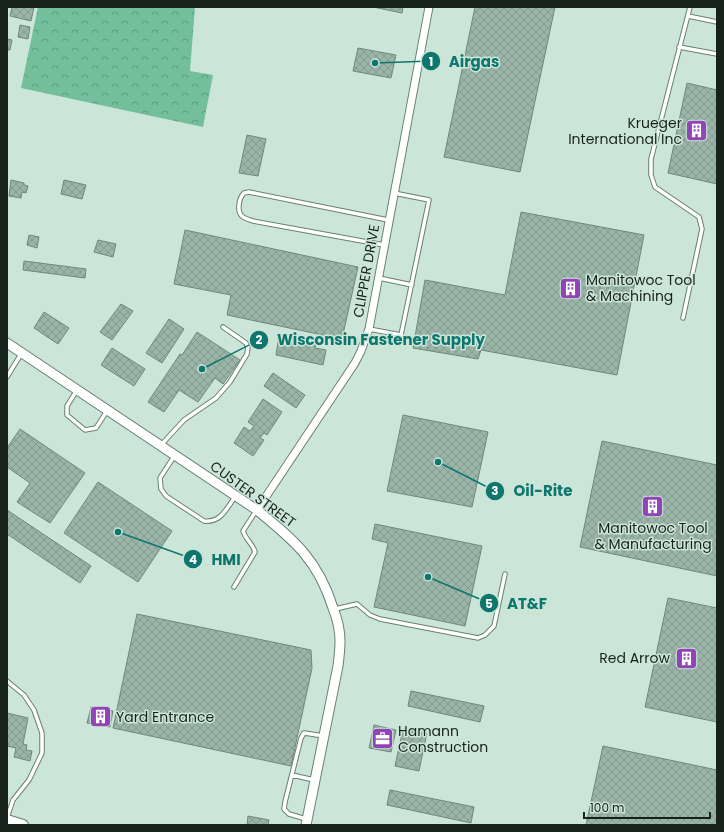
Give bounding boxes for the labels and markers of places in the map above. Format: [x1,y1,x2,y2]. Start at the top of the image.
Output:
callout: Airgas [421,48,507,75]
place label: Krueger International Inc [568,113,682,149]
building icon: Krueger International Inc [684,118,710,144]
place label: Manitowoc Tool & Machining [586,270,696,306]
building icon: Manitowoc Tool & Machining [557,275,583,301]
callout: Wisconsin Fastener Supply [249,326,493,353]
callout: Oil-Rite [485,477,580,504]
building icon: Manitowoc Tool & Manufacturing [640,493,666,519]
place label: Manitowoc Tool & Manufacturing [594,518,712,554]
callout: HMI [183,546,248,573]
callout: AT&F [479,590,555,617]
building icon: Red Arrow [673,645,699,671]
place label: Red Arrow [599,648,671,668]
building icon: Yard Entrance [87,704,113,730]
place label: Yard Entrance [116,707,214,727]
place label: Hamann Construction [398,721,488,757]
office icon: Hamann Construction [369,726,395,752]

